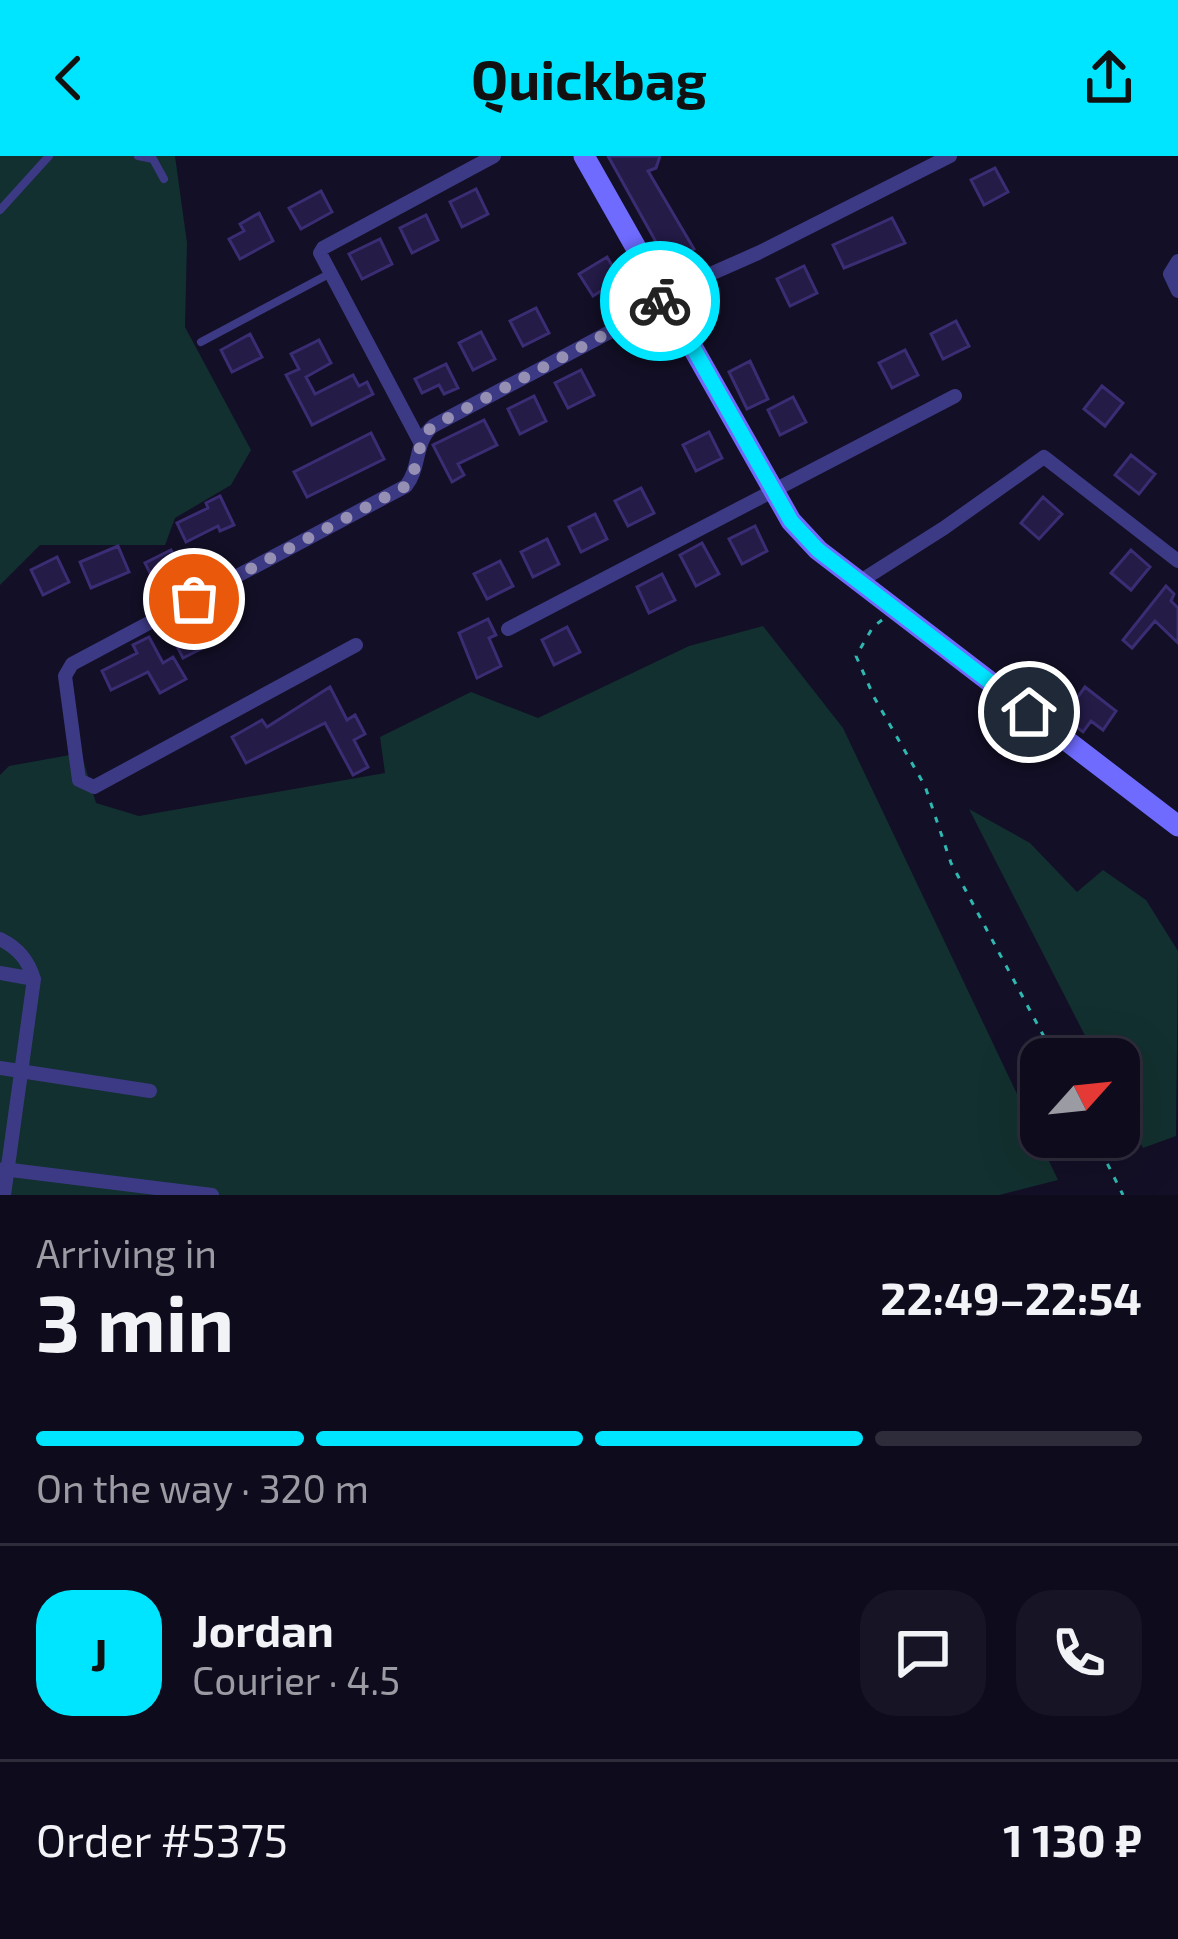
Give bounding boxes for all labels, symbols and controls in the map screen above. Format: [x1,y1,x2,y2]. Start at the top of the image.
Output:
icon: back [36,45,102,111]
icon: share [1076,45,1142,111]
text: Quickbag [471,46,707,111]
courier [600,241,720,361]
icon: bike [627,268,693,334]
pin [143,548,245,650]
icon: bag [161,566,227,632]
pin [978,661,1080,763]
icon: home [996,679,1062,745]
north arrow [1020,1038,1140,1158]
map controls [1020,1038,1140,1158]
text: Arriving in [36,1229,217,1276]
text: 22:49–22:54 [880,1270,1142,1324]
text: 3 min [36,1274,234,1368]
text: On the way · 320 m [36,1464,369,1511]
button: chat [860,1590,986,1716]
button: phone [1016,1590,1142,1716]
text: Jordan [192,1602,334,1656]
text: J [91,1626,107,1680]
text: Courier · 4.5 [192,1656,400,1703]
text: Order #5375 [36,1812,288,1866]
text: 1 130 ₽ [1003,1812,1142,1866]

